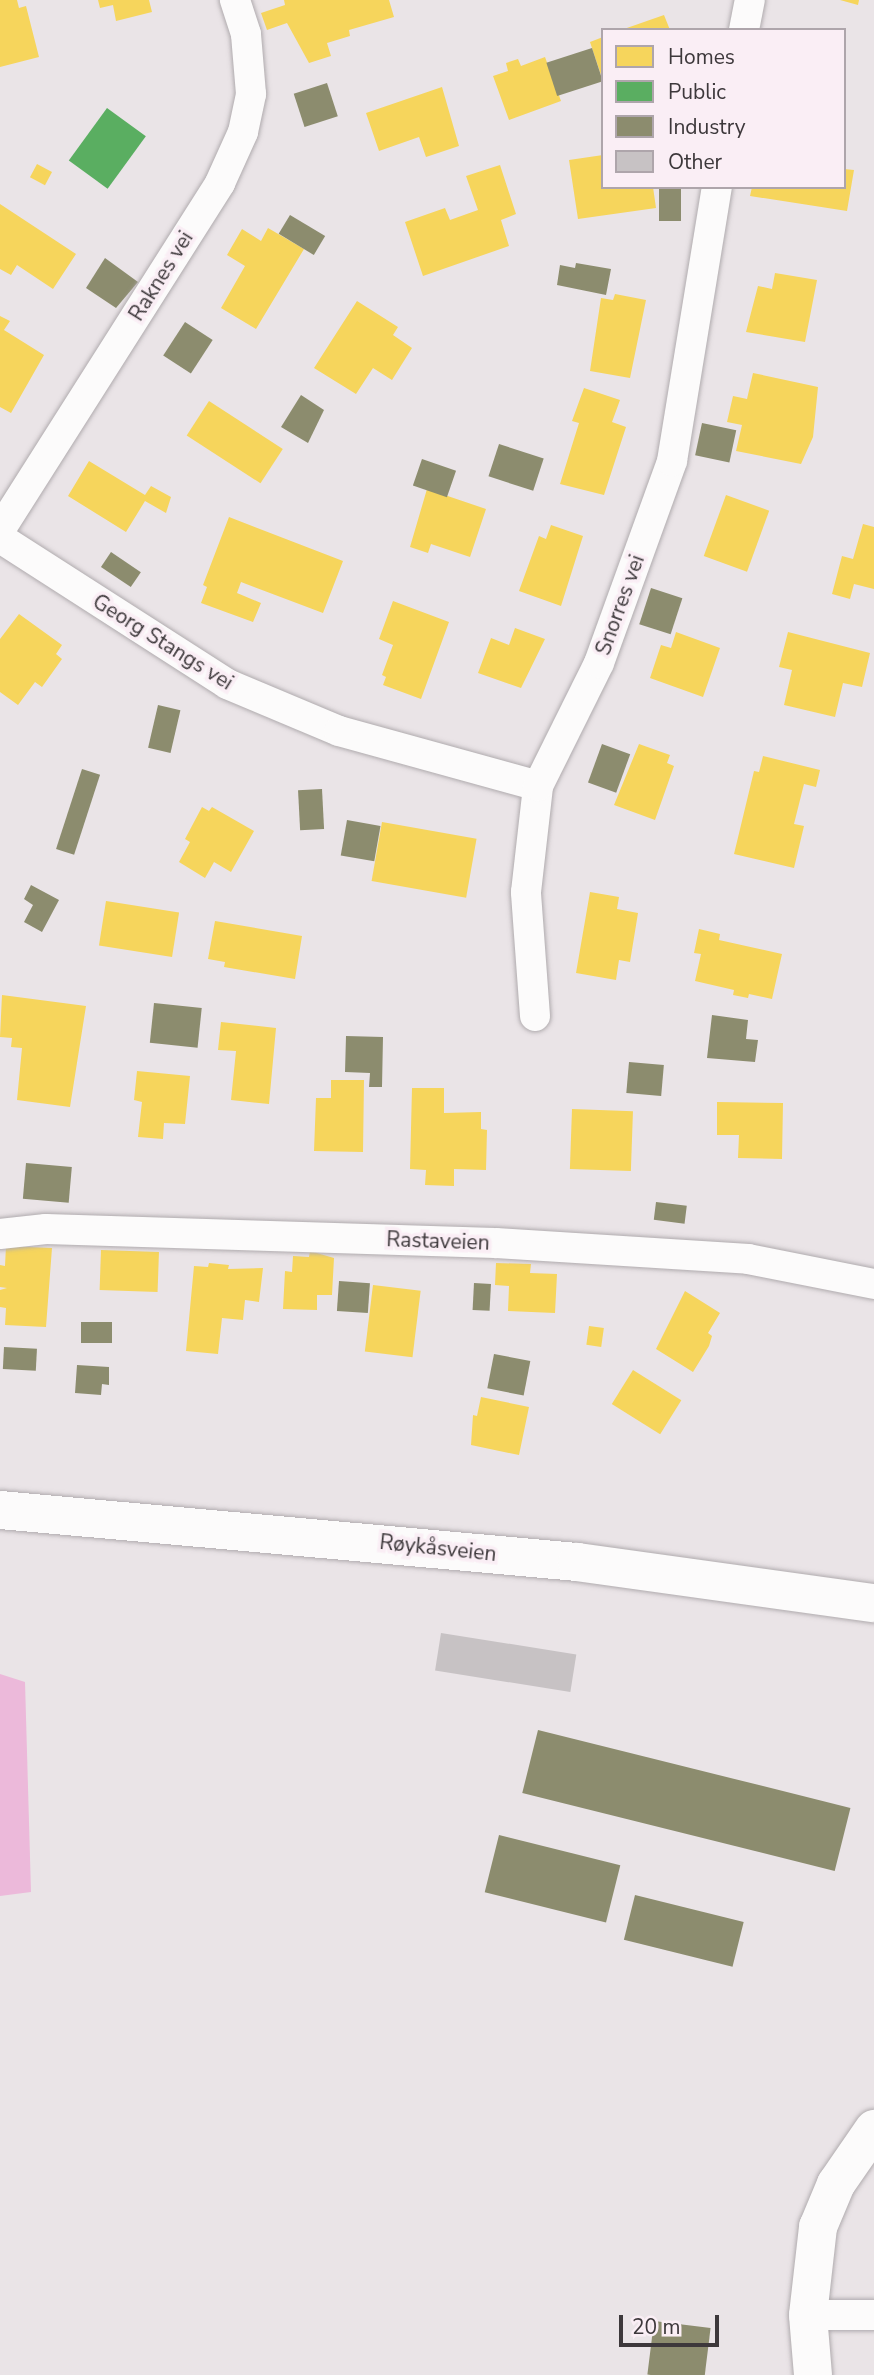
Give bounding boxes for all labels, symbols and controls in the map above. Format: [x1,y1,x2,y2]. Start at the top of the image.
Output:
legend [601,28,846,189]
text: Homes [668,43,735,71]
text: Public [668,78,726,106]
text: Industry [668,113,746,141]
text: Other [668,148,722,176]
street label: Raknes vei [124,227,198,325]
street label: Snorres vei [590,551,650,659]
street label: Georg Stangs vei [88,589,238,695]
street label: Rastaveien [386,1227,490,1255]
street label: Røykåsveien [378,1529,498,1567]
scale bar [622,2302,722,2346]
text: 20 m [632,2313,681,2341]

